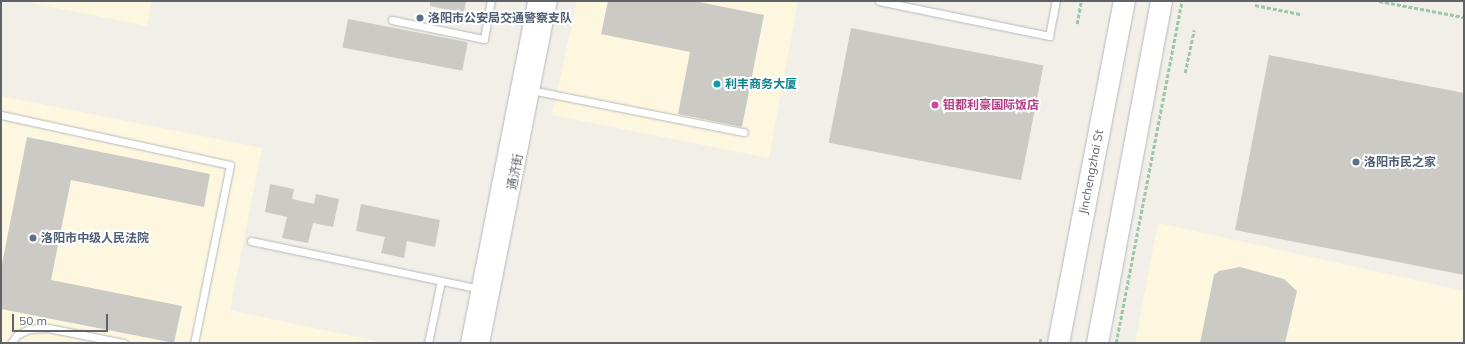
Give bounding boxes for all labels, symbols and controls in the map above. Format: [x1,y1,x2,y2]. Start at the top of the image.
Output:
place label: 洛阳市公安局交通警察支队 [428,11,572,25]
marker: 洛阳市公安局交通警察支队 [415,13,425,23]
place label: 利丰商务大厦 [725,77,797,91]
marker: 利丰商务大厦 [712,79,722,89]
place label: 钼都利豪国际饭店 [943,98,1039,112]
marker: 钼都利豪国际饭店 [930,100,940,110]
street label: Jinchengzhai St [1076,129,1106,215]
street label: 通济街 [504,153,526,191]
place label: 洛阳市民之家 [1364,155,1436,169]
marker: 洛阳市民之家 [1351,157,1361,167]
place label: 洛阳市中级人民法院 [41,231,149,245]
marker: 洛阳市中级人民法院 [28,233,38,243]
scale bar [14,306,110,332]
text: 50 m [19,313,47,328]

